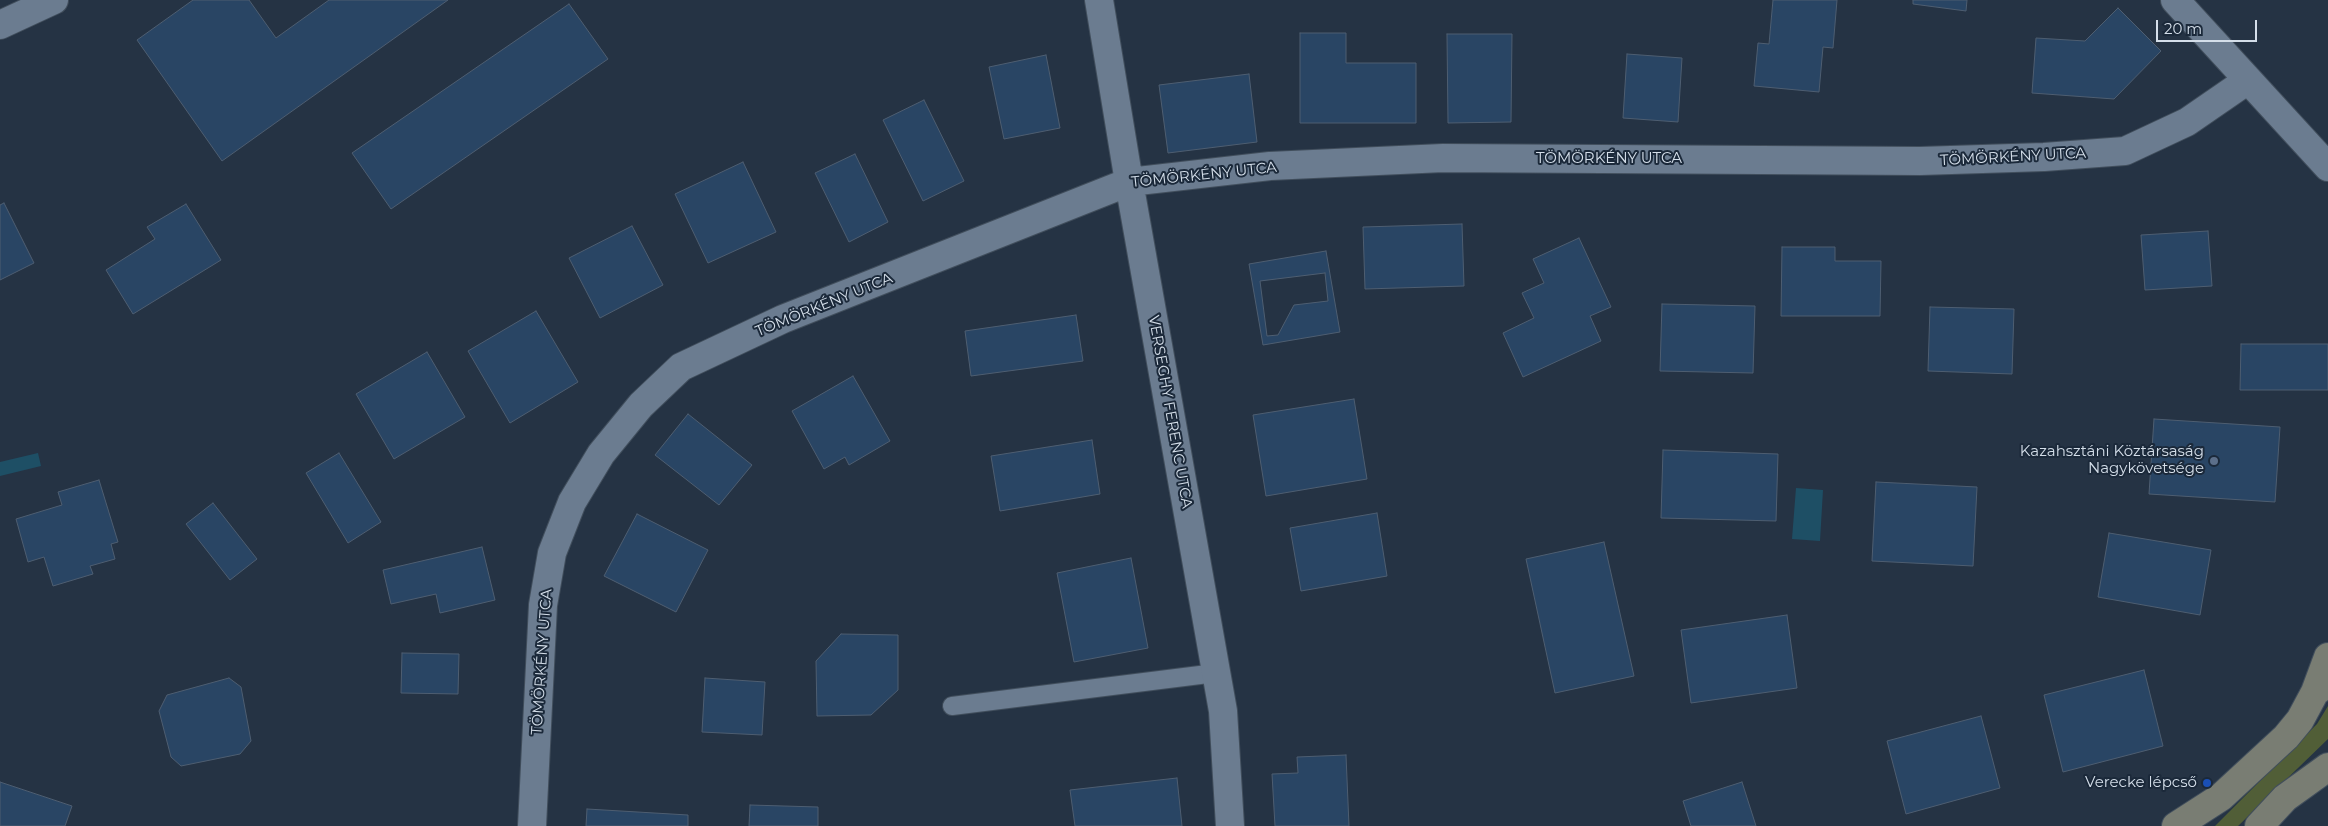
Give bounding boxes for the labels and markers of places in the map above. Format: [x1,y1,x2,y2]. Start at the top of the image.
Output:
place label: Kazahsztáni Köztársaság Nagykövetsége [2020,443,2204,478]
marker: Kazahsztáni Köztársaság Nagykövetsége [2208,455,2220,467]
place label: Verecke lépcső [2085,774,2197,792]
marker: Verecke lépcső [2201,777,2213,789]

